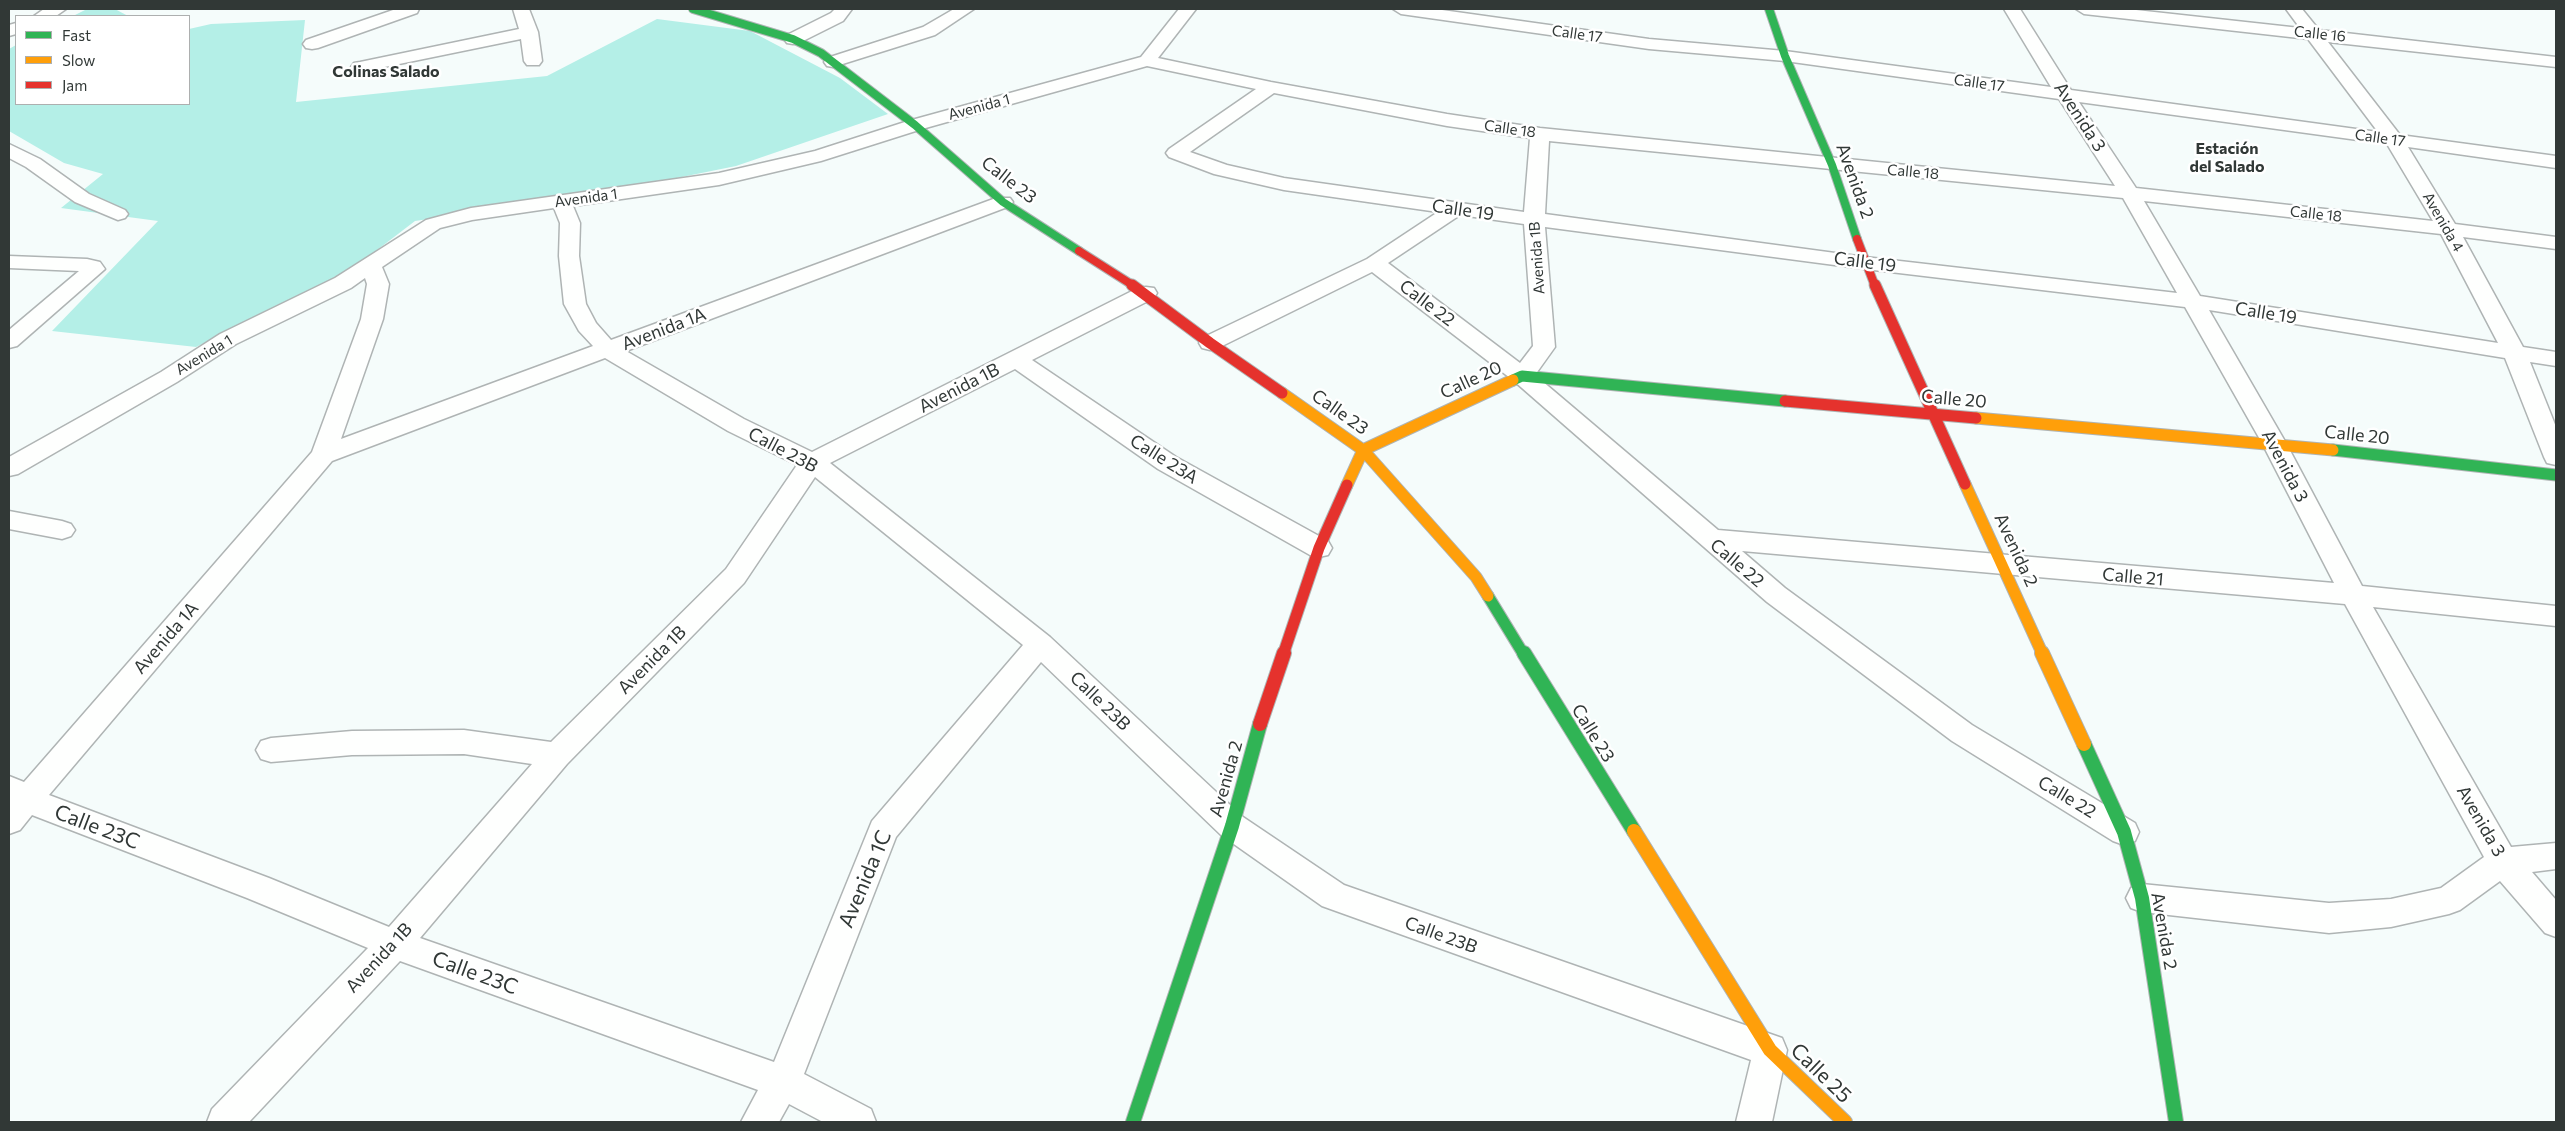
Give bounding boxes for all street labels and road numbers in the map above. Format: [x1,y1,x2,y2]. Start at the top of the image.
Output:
street label: Calle 17 [1551,22,1603,46]
street label: Calle 16 [2293,22,2347,46]
street label: Calle 17 [1953,71,2005,95]
street label: Avenida 3 [2050,78,2110,156]
street label: Avenida 1 [946,90,1012,124]
street label: Calle 18 [1483,116,1537,142]
street label: Calle 17 [2354,126,2406,150]
street label: Avenida 2 [1831,141,1879,221]
street label: Calle 23 [977,152,1041,208]
street label: Calle 18 [1886,161,1940,183]
street label: Avenida 1 [553,185,619,211]
street label: Avenida 4 [2419,189,2467,255]
street label: Calle 19 [1431,195,1495,225]
street label: Calle 18 [2289,202,2343,226]
street label: Avenida 1B [1525,221,1549,295]
street label: Calle 19 [1833,247,1897,277]
street label: Calle 22 [1395,275,1459,331]
street label: Calle 19 [2233,297,2299,329]
street label: Avenida 1A [619,303,709,355]
street label: Avenida 1 [172,331,236,379]
street label: Calle 20 [1437,356,1505,404]
street label: Avenida 1B [915,358,1003,418]
street label: Calle 23 [1308,385,1372,439]
street label: Calle 20 [1920,385,1988,413]
street label: Calle 20 [2323,421,2391,449]
street label: Calle 23B [745,423,821,477]
street label: Avenida 3 [2257,426,2313,506]
street label: Calle 23A [1126,430,1202,488]
street label: Avenida 2 [1990,510,2042,590]
street label: Calle 22 [1706,534,1768,592]
street label: Calle 21 [2101,564,2165,590]
street label: Avenida 1A [129,598,203,678]
street label: Avenida 1B [613,621,691,699]
street label: Calle 23B [1065,667,1135,735]
street label: Calle 23 [1567,700,1619,766]
street label: Avenida 2 [1205,738,1247,820]
street label: Calle 22 [2034,771,2100,823]
street label: Avenida 3 [2452,782,2510,860]
street label: Calle 23C [51,799,143,855]
street label: Avenida 1C [833,827,897,931]
street label: Avenida 2 [2147,891,2181,971]
street label: Calle 23B [1402,912,1480,958]
street label: Avenida 1B [341,919,417,997]
street label: Calle 23C [429,946,521,1000]
street label: Calle 25 [1785,1038,1857,1108]

